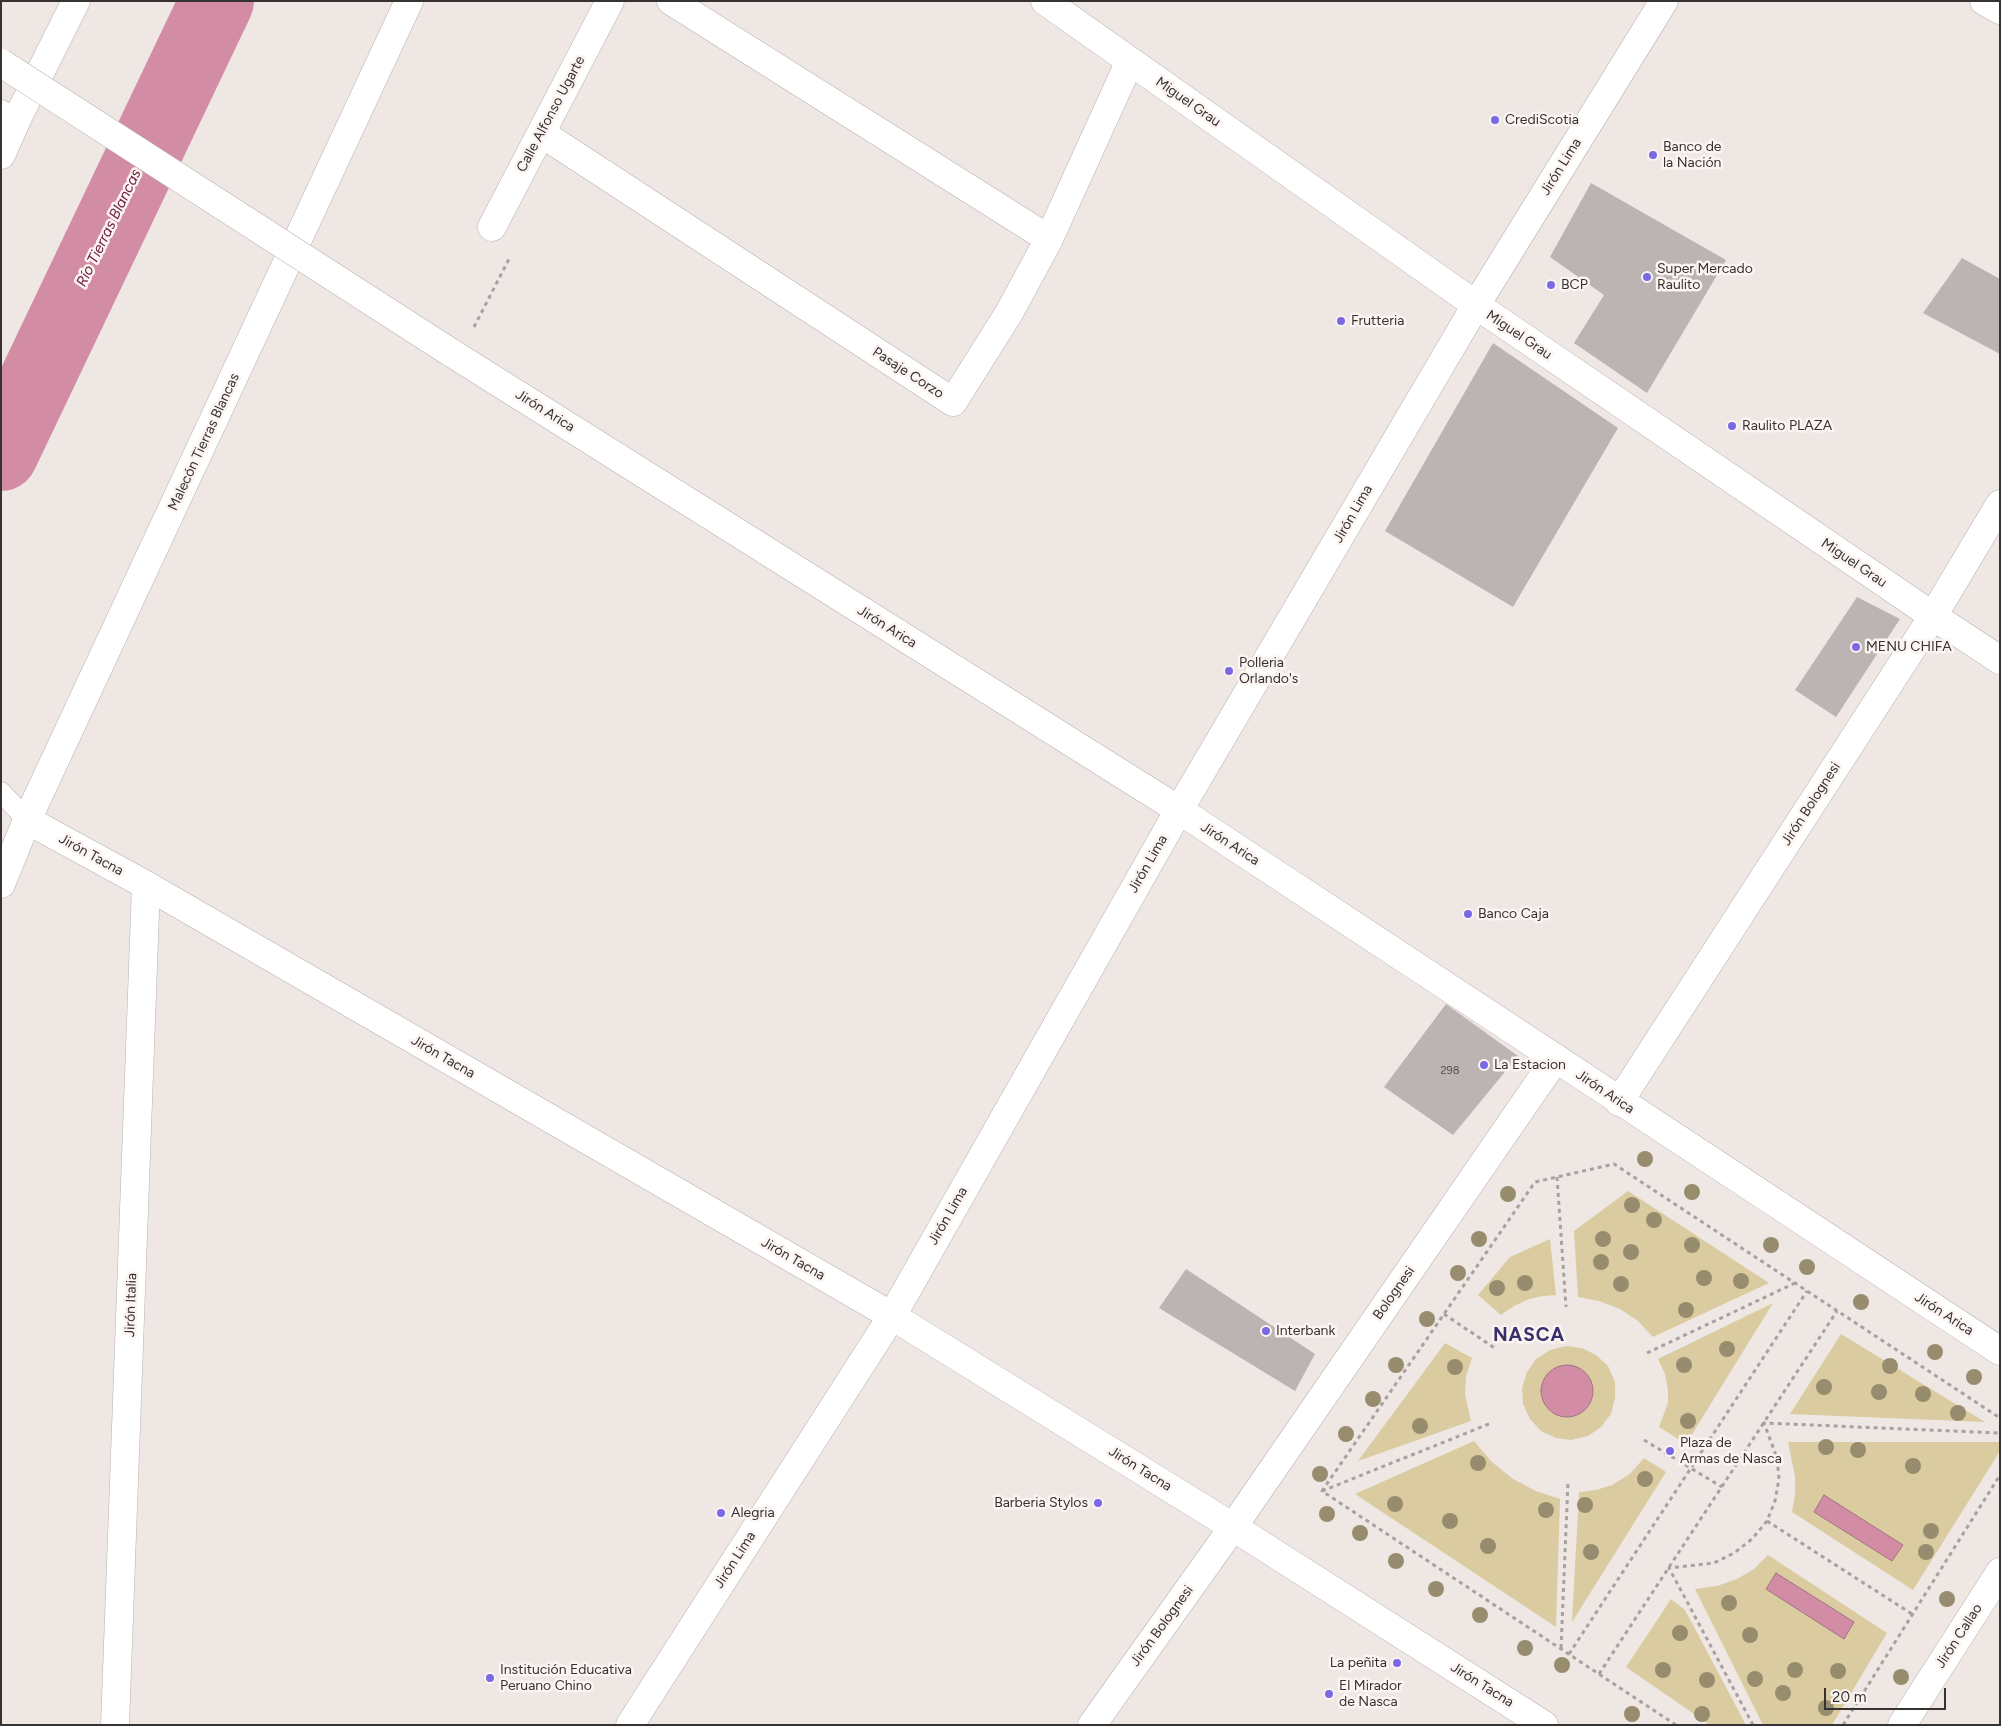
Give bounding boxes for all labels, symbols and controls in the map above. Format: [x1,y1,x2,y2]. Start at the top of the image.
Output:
street label: Calle Alfonso Ugarte [513,53,589,175]
street label: Miguel Grau [1152,73,1224,131]
place label: CrediScotia [1505,112,1579,128]
marker: CrediScotia [1489,114,1501,126]
street label: Jirón Lima [1537,135,1585,199]
place label: Banco de la Nación [1663,139,1722,172]
marker: Banco de la Nación [1647,149,1659,161]
water label: Río Tierras Blancas [73,166,145,290]
place label: Super Mercado Raulito [1657,261,1753,294]
marker: Super Mercado Raulito [1641,271,1653,283]
place label: BCP [1561,277,1588,293]
marker: BCP [1545,279,1557,291]
street label: Miguel Grau [1483,307,1555,363]
place label: Frutteria [1351,313,1404,329]
marker: Frutteria [1335,315,1347,327]
street label: Pasaje Corzo [869,344,947,402]
street label: Malecón Tierras Blancas [165,371,243,513]
street label: Jirón Arica [512,386,578,436]
place label: Raulito PLAZA [1742,418,1832,434]
marker: Raulito PLAZA [1726,420,1738,432]
street label: Jirón Lima [1330,482,1376,546]
street label: Miguel Grau [1818,535,1890,591]
street label: Jirón Arica [854,602,920,652]
place label: MENU CHIFA [1866,639,1952,655]
marker: MENU CHIFA [1850,641,1862,653]
place label: Polleria Orlando's [1239,655,1298,688]
marker: Polleria Orlando's [1223,665,1235,677]
street label: Jirón Bolognesi [1778,759,1844,849]
street label: Jirón Arica [1197,819,1263,869]
street label: Jirón Tacna [56,830,126,880]
street label: Jirón Lima [1125,832,1171,896]
place label: Banco Caja [1478,906,1549,922]
marker: Banco Caja [1462,908,1474,920]
street label: Jirón Tacna [408,1032,478,1082]
place label: La Estacion [1494,1057,1566,1073]
marker: La Estacion [1478,1059,1490,1071]
house number: 298 [1440,1064,1460,1078]
street label: Jirón Arica [1573,1066,1637,1118]
street label: Jirón Lima [925,1184,971,1248]
street label: Jirón Tacna [758,1234,828,1284]
street label: Bolognesi [1370,1263,1418,1323]
street label: Jirón Italia [121,1273,141,1337]
street label: Jirón Arica [1911,1289,1977,1339]
place label: Interbank [1276,1323,1335,1339]
district label: NASCA [1492,1324,1566,1346]
marker: Interbank [1260,1325,1272,1337]
place label: Plaza de Armas de Nasca [1680,1435,1782,1468]
street label: Jirón Tacna [1105,1443,1175,1495]
marker: Plaza de Armas de Nasca [1664,1445,1676,1457]
place label: Barberia Stylos [994,1495,1088,1511]
marker: Barberia Stylos [1092,1497,1104,1509]
place label: Alegria [731,1505,775,1521]
marker: Alegria [715,1507,727,1519]
street label: Jirón Lima [710,1529,760,1591]
street label: Jirón Bolognesi [1127,1582,1197,1670]
street label: Jirón Callao [1932,1601,1986,1671]
place label: La peñita [1330,1655,1387,1671]
marker: La peñita [1391,1657,1403,1669]
street label: Jirón Tacna [1447,1659,1517,1711]
place label: Institución Educativa Peruano Chino [500,1662,632,1694]
marker: Institución Educativa Peruano Chino [484,1672,496,1684]
place label: El Mirador de Nasca [1339,1678,1402,1710]
scale bar [1826,1678,1948,1710]
marker: El Mirador de Nasca [1323,1688,1335,1700]
text: 20 m [1832,1688,1866,1706]

